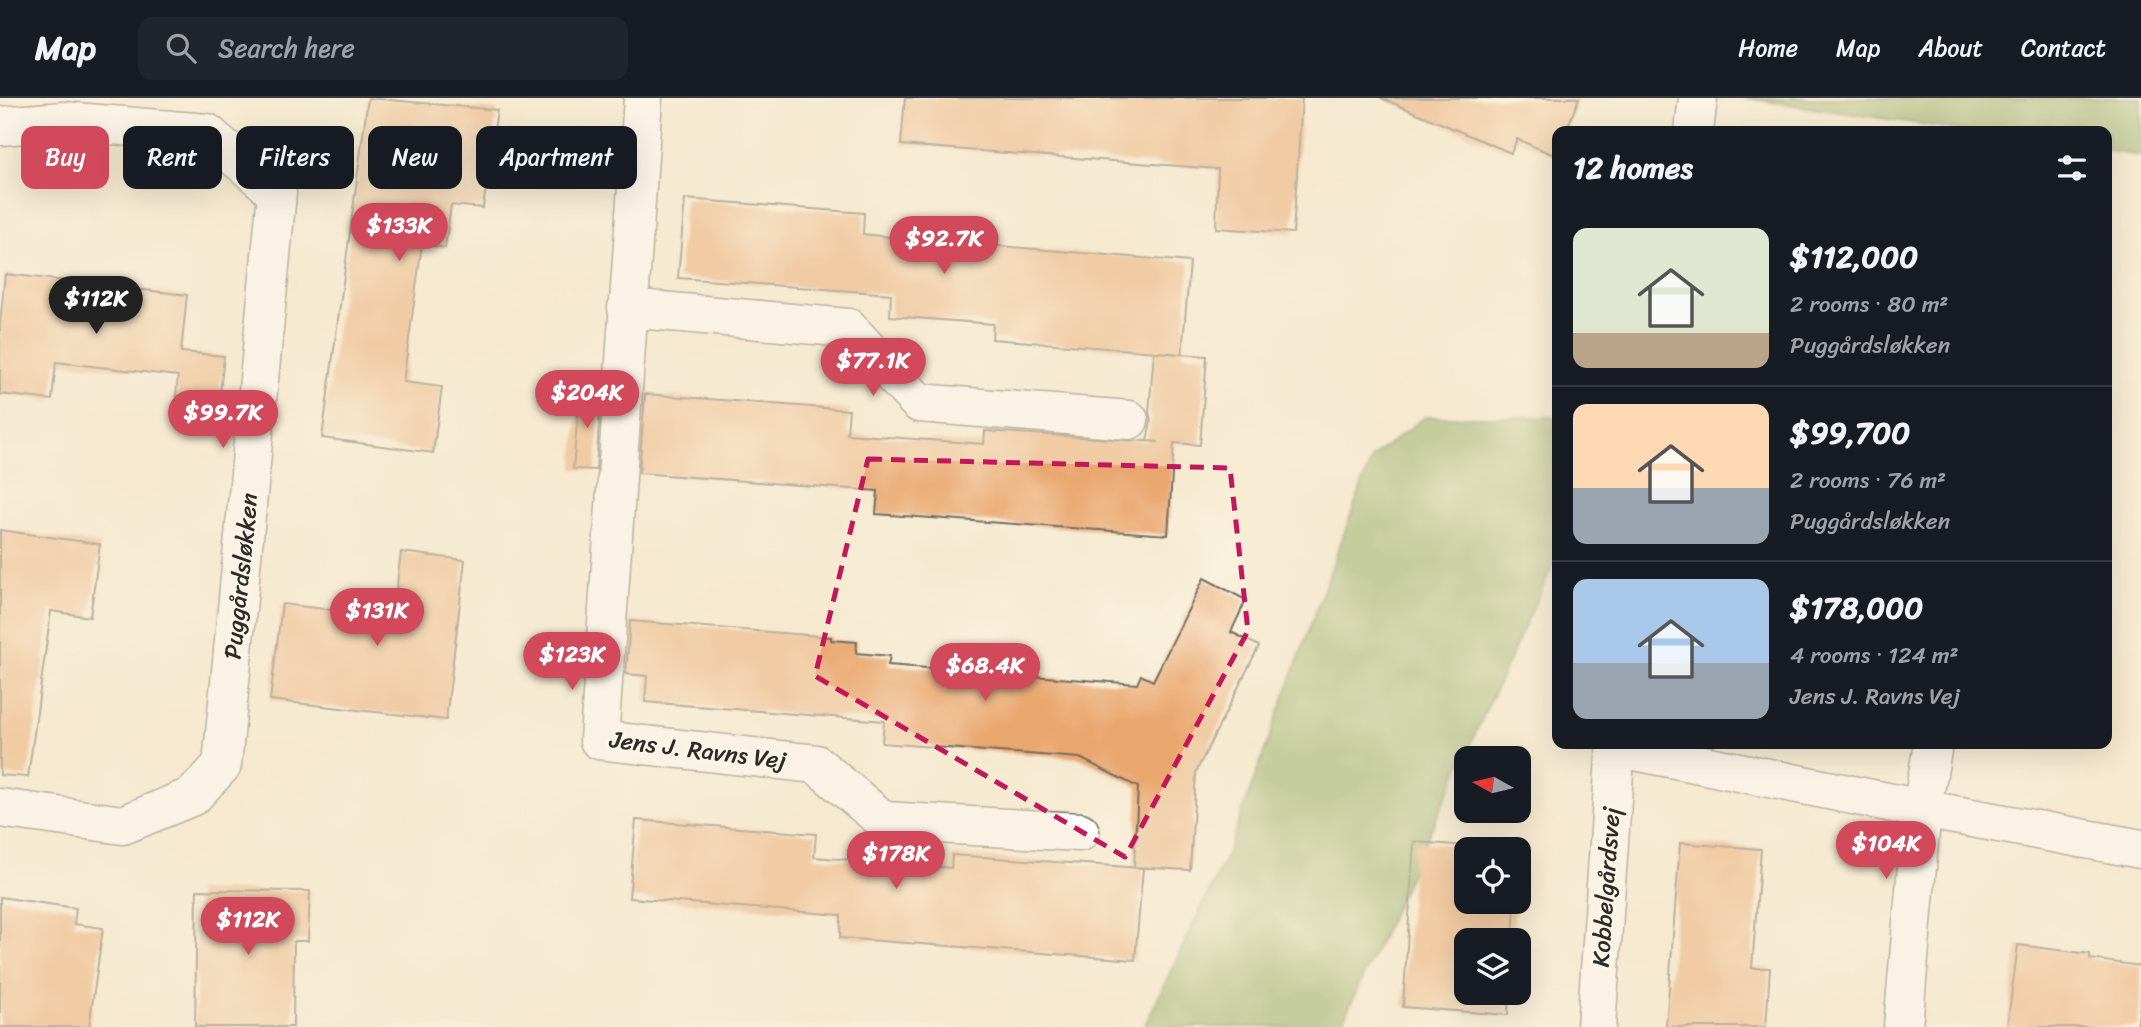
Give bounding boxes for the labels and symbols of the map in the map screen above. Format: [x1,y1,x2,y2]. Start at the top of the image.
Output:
pin: $133K [350,204,448,263]
pin: $92.7K [887,216,1001,276]
pin: $112K [47,276,145,336]
pin: $77.1K [816,338,930,398]
pin: $204K [538,370,636,430]
pin: $99.7K [166,390,280,450]
street label: Puggårdsløkken [211,491,271,661]
pin: $131K [328,588,426,648]
pin: $123K [523,632,621,692]
pin: $68.4K [928,644,1042,703]
street label: Jens J. Ravns Vej [606,718,789,782]
north arrow [1454,746,1531,822]
street label: Kobbelgårdsvej [1579,805,1633,968]
pin: $104K [1837,822,1935,881]
pin: $178K [847,832,945,891]
pin: $112K [199,898,297,957]

